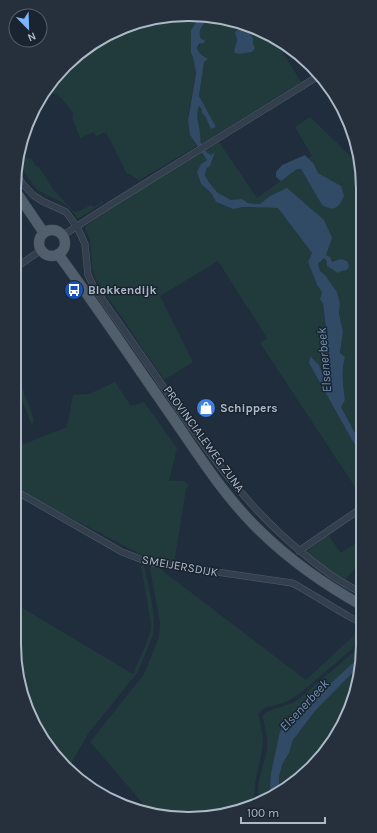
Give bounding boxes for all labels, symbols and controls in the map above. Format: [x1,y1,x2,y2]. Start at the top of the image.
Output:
north arrow [8,8,48,48]
text: N [26,29,38,44]
bus stop icon: Blokkendijk [63,279,85,301]
place label: Blokkendijk [88,283,157,297]
water label: Elsenerbeek [314,327,334,393]
street label: PROVINCIALEWEG ZUNA [161,383,247,495]
shop icon: Schippers [195,397,217,419]
place label: Schippers [220,401,277,415]
street label: SMEIJERSDIJK [141,552,220,580]
water label: Elsenerbeek [276,676,332,734]
scale bar [241,799,325,825]
text: 100 m [247,806,279,820]

